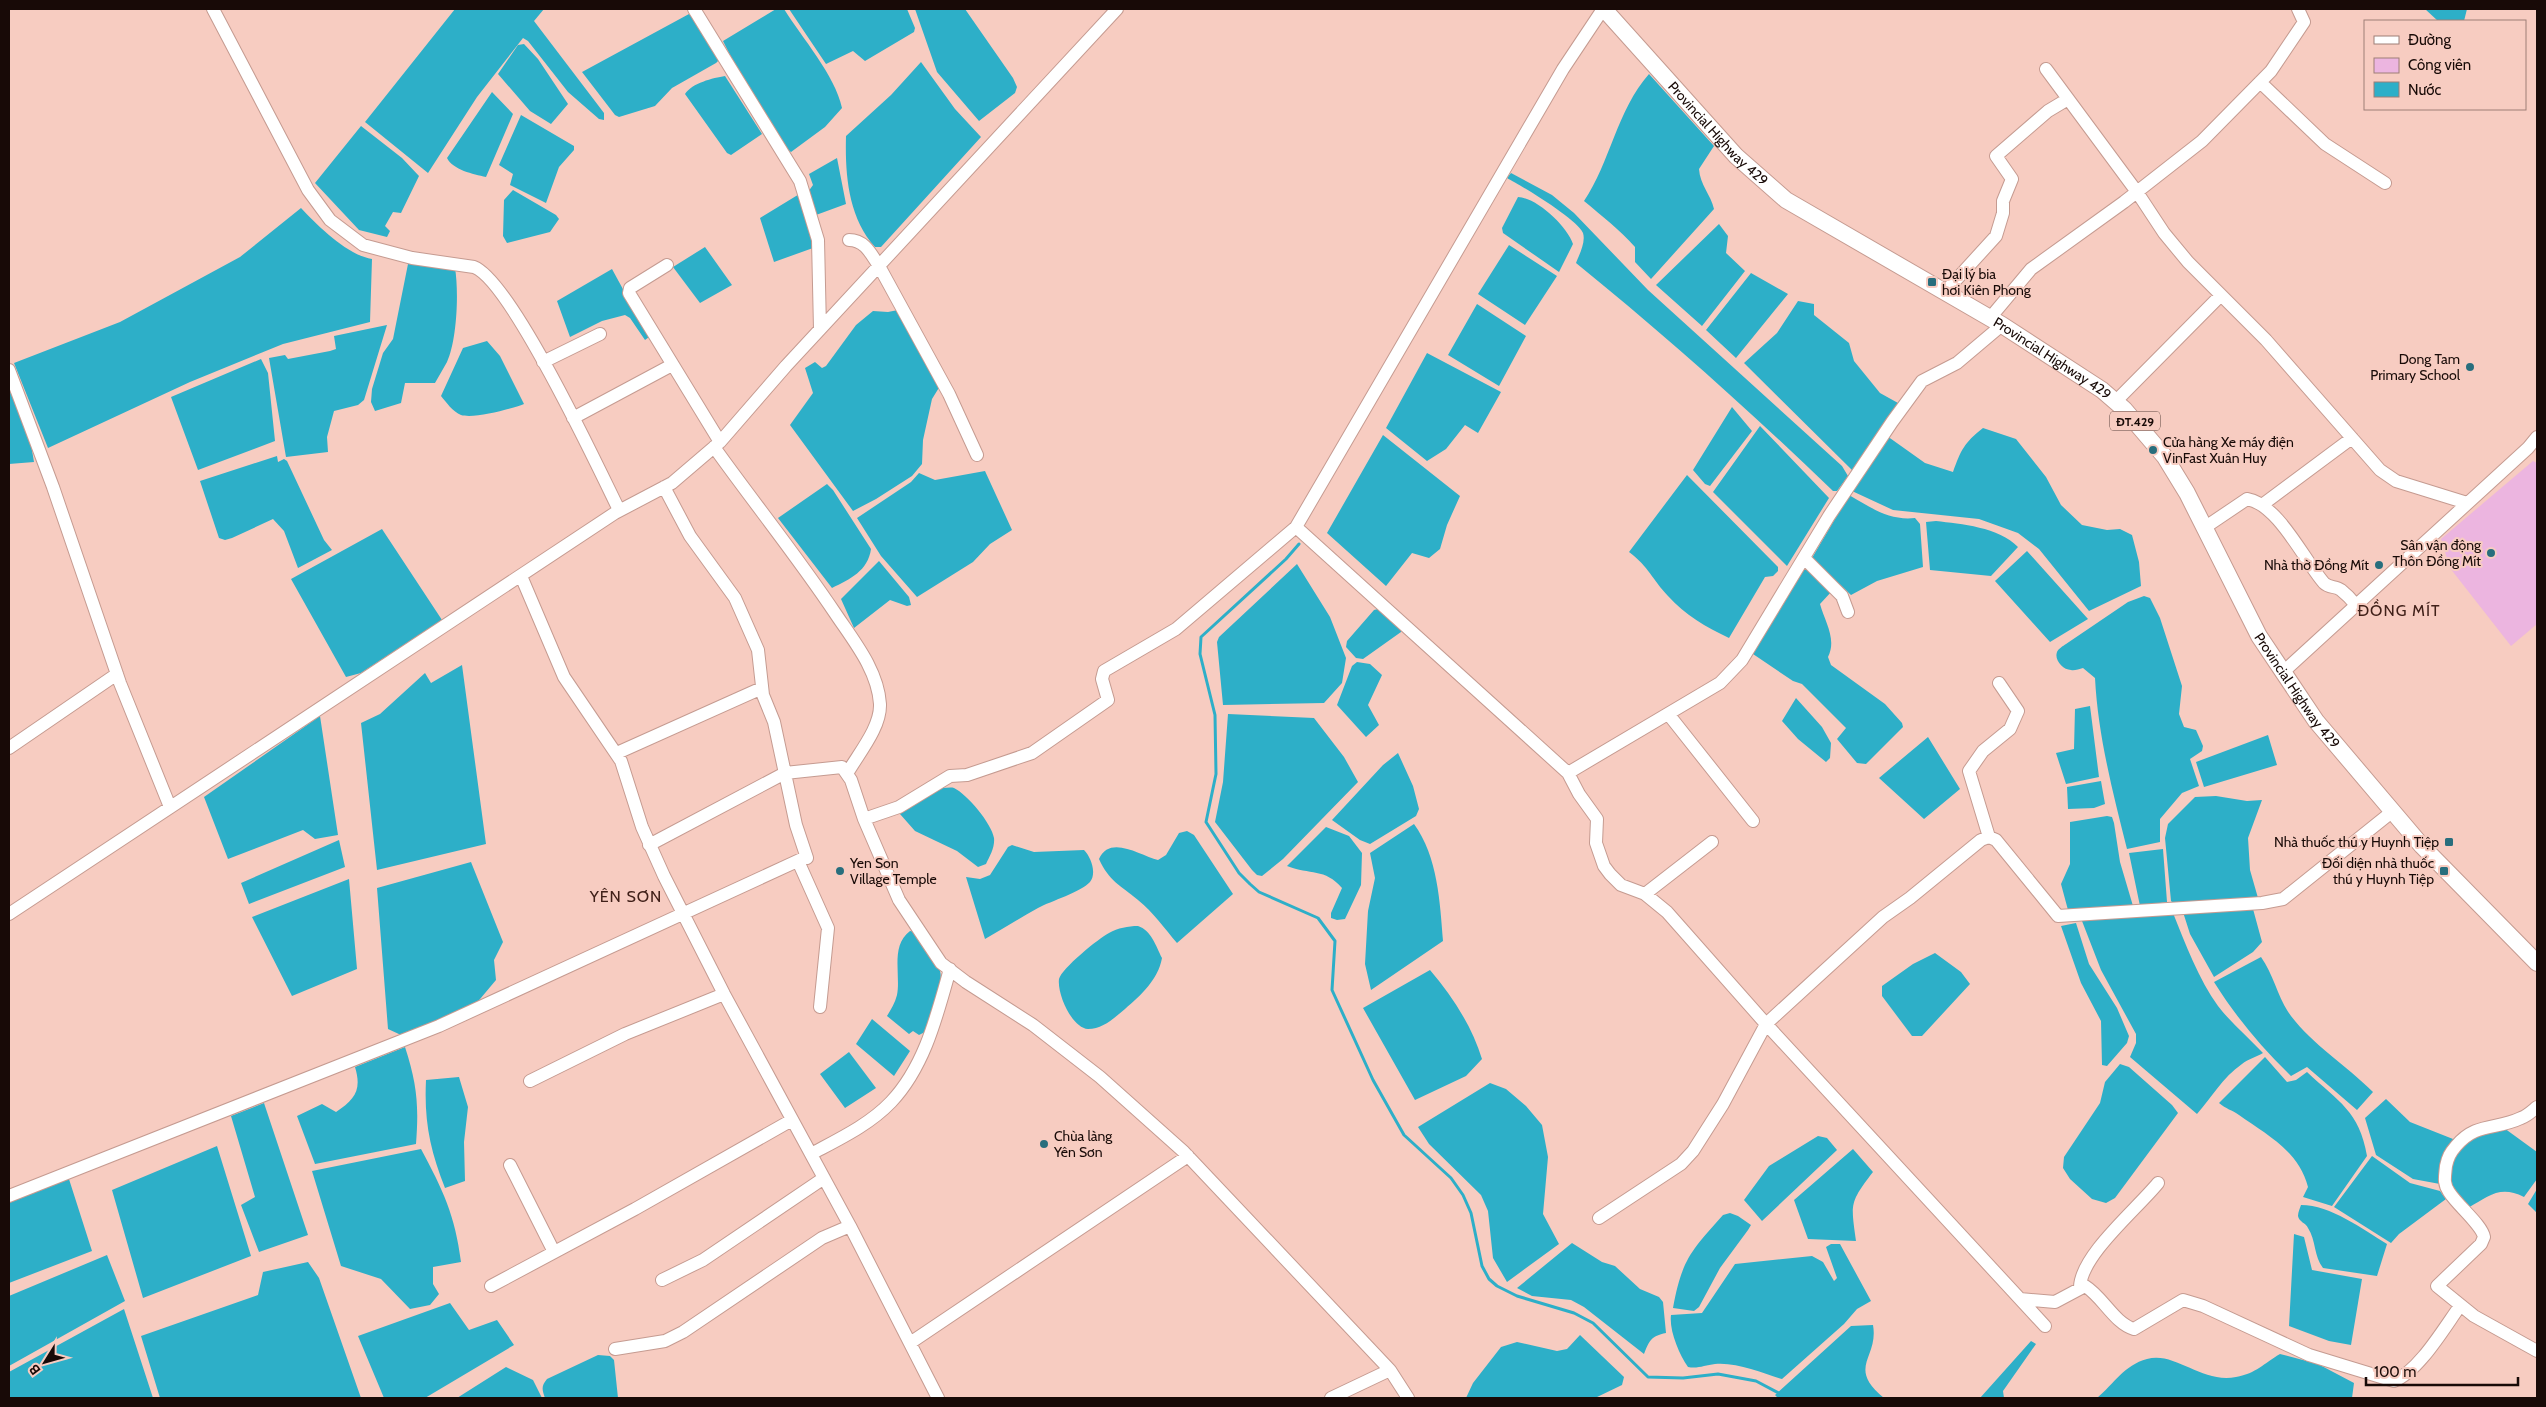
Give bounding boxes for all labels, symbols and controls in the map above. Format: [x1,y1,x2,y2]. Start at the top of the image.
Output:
legend [2364,20,2526,110]
text: Đường [2408,31,2451,49]
text: Công viên [2408,56,2471,74]
street label: Provincial Highway 429 [1664,78,1772,189]
text: Nước [2408,81,2442,99]
place label: Đại lý bia hơi Kiên Phong [1942,265,2032,299]
marker: Đại lý bia hơi Kiên Phong [1926,276,1938,288]
street label: Provincial Highway 429 [1990,313,2115,403]
place label: Dong Tam Primary School [2370,350,2461,384]
marker: Dong Tam Primary School [2464,361,2476,373]
road number: ĐT.429 [2110,412,2160,431]
place label: Cửa hàng Xe máy điện VinFast Xuân Huy [2163,433,2294,467]
marker: Cửa hàng Xe máy điện VinFast Xuân Huy [2147,444,2159,456]
place label: Sân vận động Thôn Đồng Mít [2393,536,2482,570]
marker: Sân vận động Thôn Đồng Mít [2485,547,2497,559]
place label: Nhà thờ Đồng Mít [2264,556,2369,574]
marker: Nhà thờ Đồng Mít [2373,559,2385,571]
district label: ĐỒNG MÍT [2357,599,2441,620]
street label: Provincial Highway 429 [2250,629,2344,752]
place label: Nhà thuốc thú y Huynh Tiệp [2274,833,2439,851]
marker: Nhà thuốc thú y Huynh Tiệp [2443,836,2455,848]
place label: Yen Son Village Temple [849,854,937,888]
place label: Đối diện nhà thuốc thú y Huynh Tiệp [2322,854,2434,888]
marker: Yen Son Village Temple [834,865,846,877]
marker: Đối diện nhà thuốc thú y Huynh Tiệp [2438,865,2450,877]
district label: YÊN SƠN [589,887,662,906]
place label: Chùa làng Yên Sơn [1053,1127,1113,1161]
marker: Chùa làng Yên Sơn [1038,1138,1050,1150]
north arrow [20,1337,70,1387]
scale bar [2366,1354,2518,1386]
text: B [25,1361,44,1379]
text: 100 m [2374,1363,2416,1381]

